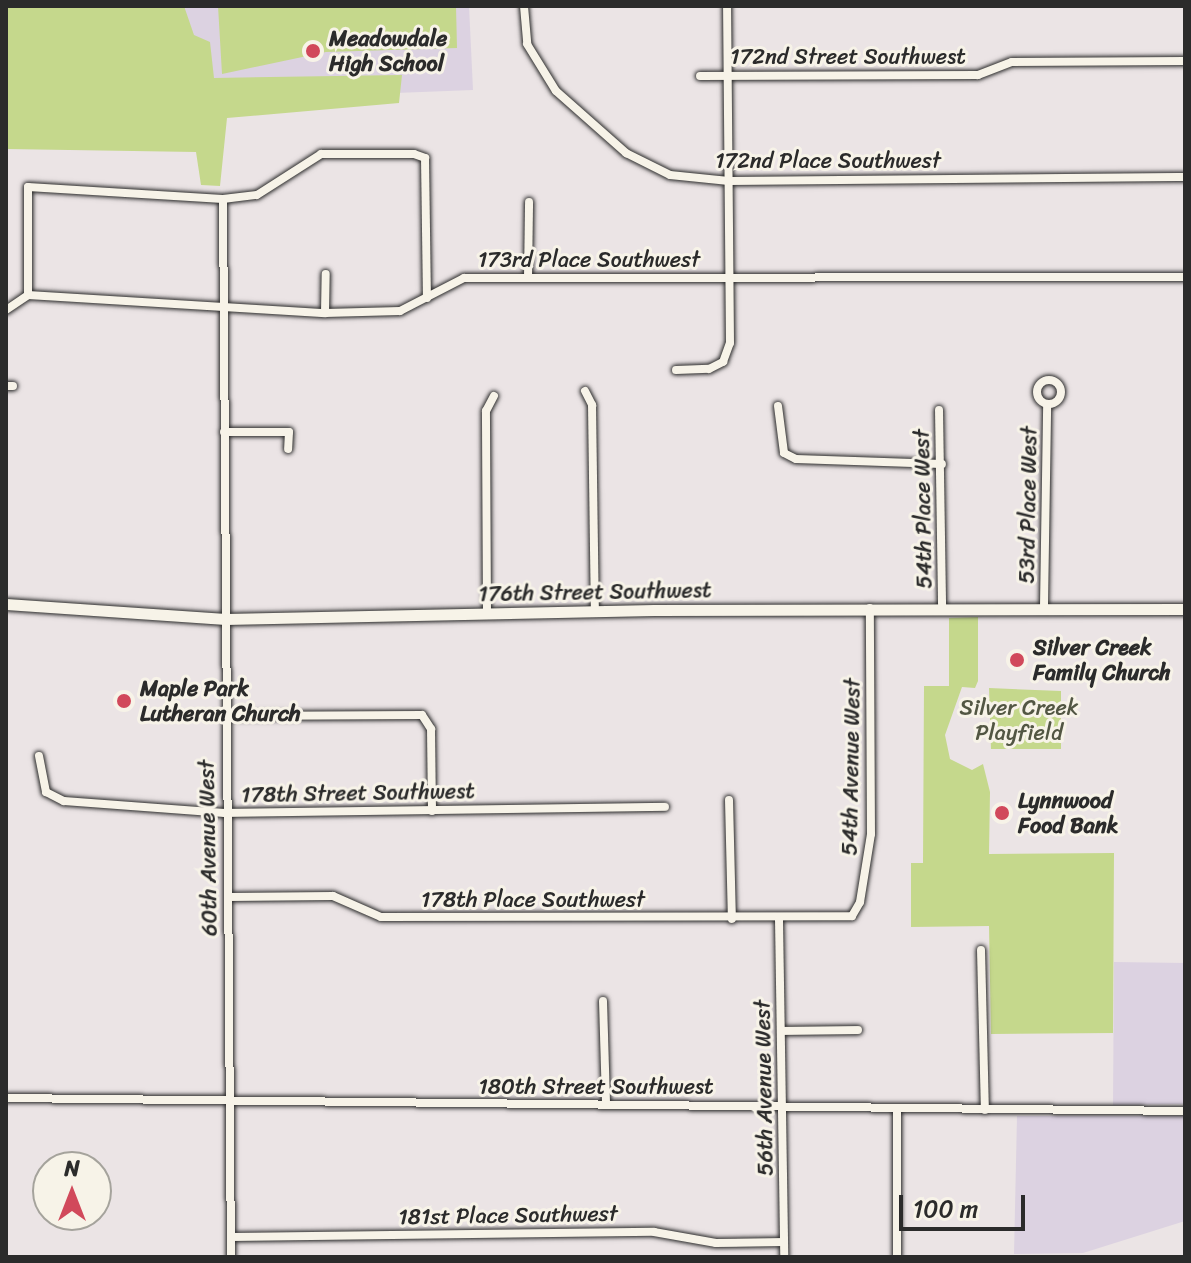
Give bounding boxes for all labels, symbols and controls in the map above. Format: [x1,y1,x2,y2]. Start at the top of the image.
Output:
place label: Meadowdale High School [329,25,447,76]
marker: Meadowdale High School [304,42,322,60]
street label: 172nd Street Southwest [730,44,966,70]
street label: 172nd Place Southwest [715,148,941,174]
street label: 173rd Place Southwest [478,247,700,273]
street label: 53rd Place West [1013,426,1043,584]
street label: 54th Place West [908,428,938,590]
street label: 176th Street Southwest [478,577,712,607]
place label: Silver Creek Family Church [1033,634,1171,686]
marker: Silver Creek Family Church [1008,651,1026,669]
place label: Maple Park Lutheran Church [140,675,301,726]
street label: 54th Avenue West [836,678,866,856]
marker: Maple Park Lutheran Church [115,692,133,710]
park label: Silver Creek Playfield [959,694,1079,746]
street label: 60th Avenue West [193,759,223,937]
street label: 178th Street Southwest [240,778,476,808]
place label: Lynnwood Food Bank [1018,787,1118,838]
marker: Lynnwood Food Bank [993,804,1011,822]
street label: 178th Place Southwest [421,887,645,913]
street label: 56th Avenue West [749,999,779,1177]
street label: 180th Street Southwest [478,1074,714,1100]
text: N [64,1149,80,1188]
north arrow [32,1151,112,1231]
scale bar [903,1179,1029,1229]
text: 100 m [913,1188,978,1230]
street label: 181st Place Southwest [398,1200,618,1230]

